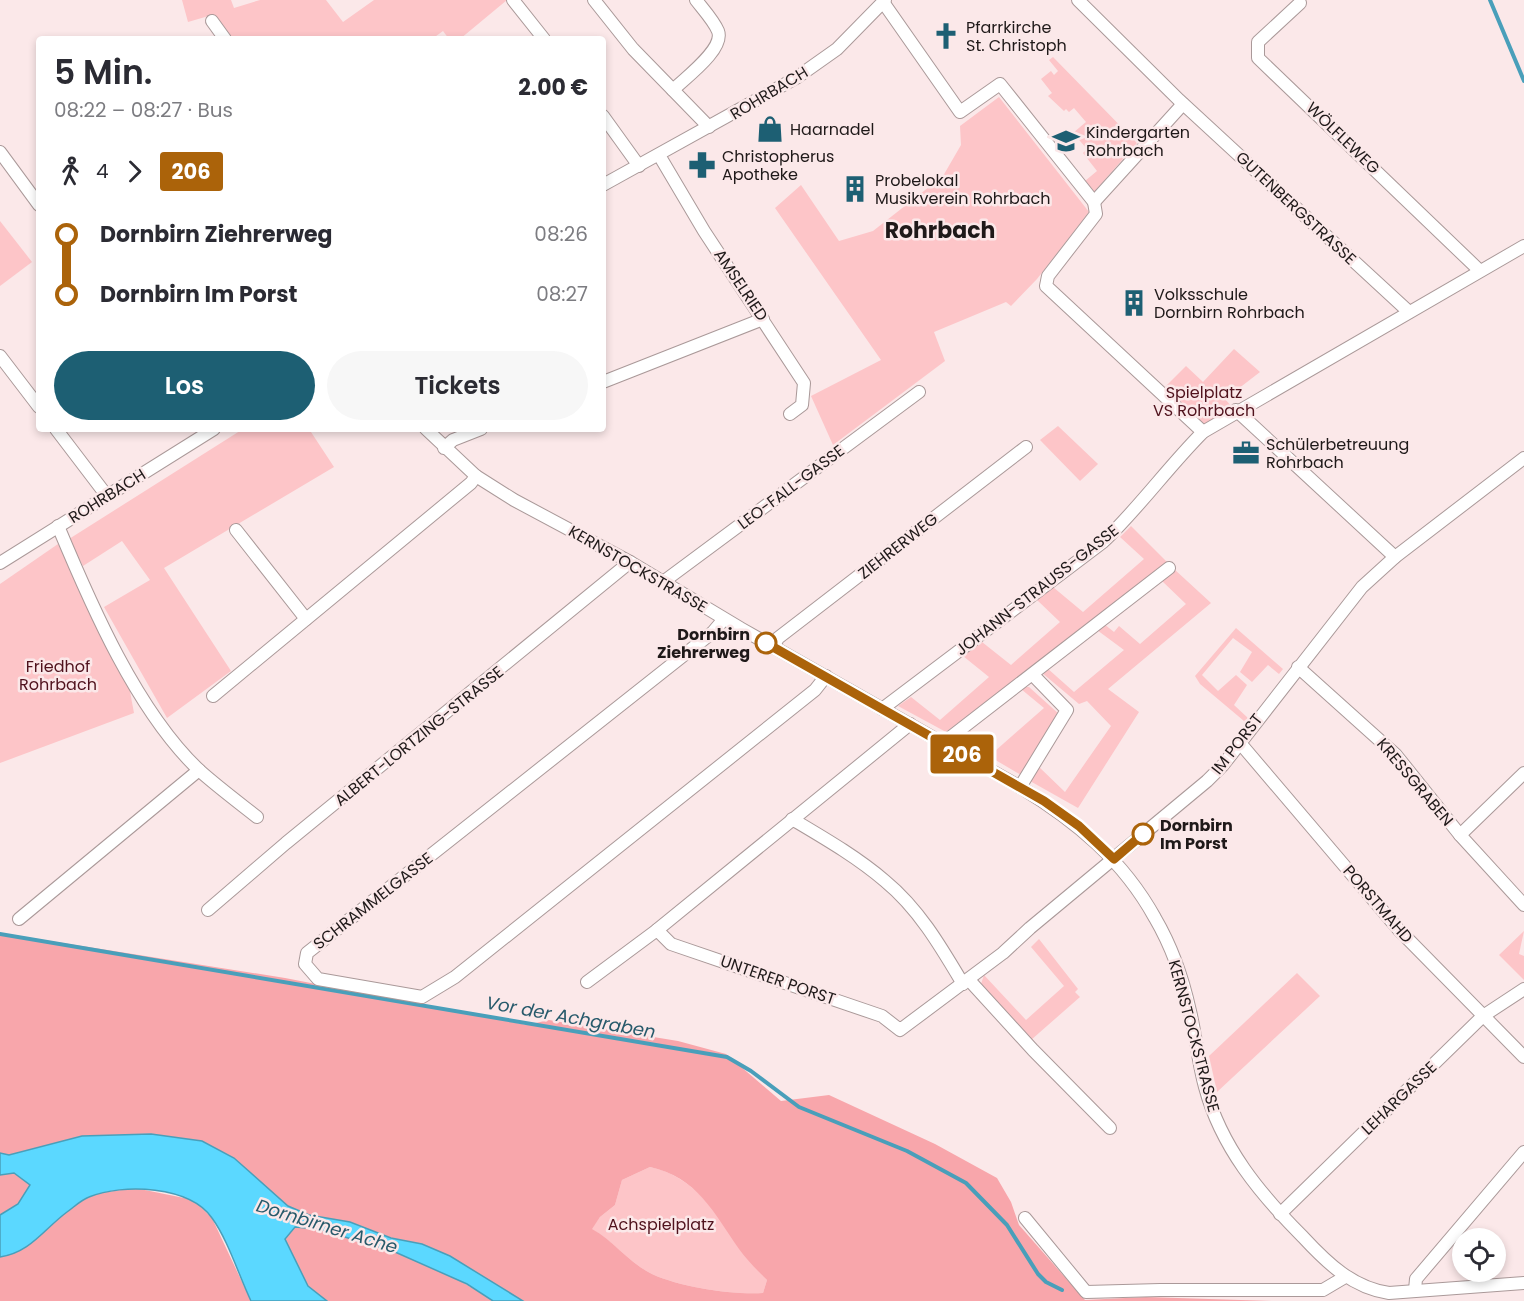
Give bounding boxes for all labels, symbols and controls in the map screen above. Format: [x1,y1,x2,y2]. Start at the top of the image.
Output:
place label: Pfarrkirche St. Christoph [966,16,1067,57]
church icon: Pfarrkirche St. Christoph [931,21,961,51]
text: 5 Min. [54,49,152,96]
street label: ROHRBACH [726,61,812,125]
text: 2.00 € [518,72,588,103]
text: 08:22 – 08:27 · Bus [54,96,233,124]
street label: WÖLFLEWEG [1301,97,1385,179]
shop icon: Haarnadel [755,114,785,144]
place label: Haarnadel [790,118,874,141]
place label: Kindergarten Rohrbach [1086,121,1190,162]
school or university icon: Kindergarten Rohrbach [1051,126,1081,156]
place label: Christopherus Apotheke [722,145,834,186]
street label: GUTENBERGSTRASSE [1231,146,1361,270]
pharmacy icon: Christopherus Apotheke [687,150,717,180]
icon: walk [54,155,87,188]
icon: forward [118,155,151,188]
text: 4 [96,157,109,185]
text: 206 [172,157,211,186]
place label: Probelokal Musikverein Rohrbach [875,169,1051,210]
building icon: Probelokal Musikverein Rohrbach [840,174,870,204]
district label: Rohrbach [885,215,995,246]
text: Dornbirn Ziehrerweg [100,219,333,250]
text: 08:26 [534,220,588,248]
street label: AMSELRIED [708,244,774,326]
text: Dornbirn Im Porst [100,279,297,310]
text: 08:27 [536,280,588,308]
place label: Volksschule Dornbirn Rohrbach [1154,283,1305,324]
building icon: Volksschule Dornbirn Rohrbach [1119,288,1149,318]
button: Los [54,351,315,420]
button: Tickets [327,351,588,420]
park label: Spielplatz VS Rohrbach [1153,381,1255,422]
place label: Schülerbetreuung Rohrbach [1266,433,1409,474]
office icon: Schülerbetreuung Rohrbach [1231,438,1261,468]
street label: LEO-FALL-GASSE [733,439,849,535]
street label: ROHRBACH [64,463,150,529]
street label: ZIEHRERWEG [853,507,943,585]
street label: JOHANN-STRAUSS-GASSE [951,519,1123,661]
street label: KERNSTOCKSTRASSE [564,520,712,618]
place label: Dornbirn Ziehrerweg [657,623,750,664]
marker: Dornbirn Ziehrerweg [755,632,777,654]
park label: Friedhof Rohrbach [19,655,97,696]
street label: ALBERT-LORTZING-STRASSE [330,661,508,811]
street label: IM PORST [1206,708,1268,779]
street label: KRESSGRABEN [1371,733,1459,831]
line badge: 206 [928,734,996,774]
text: 206 [942,740,982,769]
place label: Dornbirn Im Porst [1160,814,1233,855]
marker: Dornbirn Im Porst [1132,823,1154,845]
street label: SCHRAMMELGASSE [308,847,438,955]
street label: PORSTMAHD [1338,860,1418,948]
street label: UNTERER PORST [717,950,839,1011]
street label: KERNSTOCKSTRASSE [1163,957,1225,1115]
water label: Vor der Achgraben [484,990,658,1044]
street label: LEHARGASSE [1356,1056,1442,1140]
water label: Dornbirner Ache [253,1193,401,1259]
park label: Achspielplatz [608,1213,714,1236]
map controls [1452,1228,1506,1282]
button: locate [1452,1228,1506,1282]

